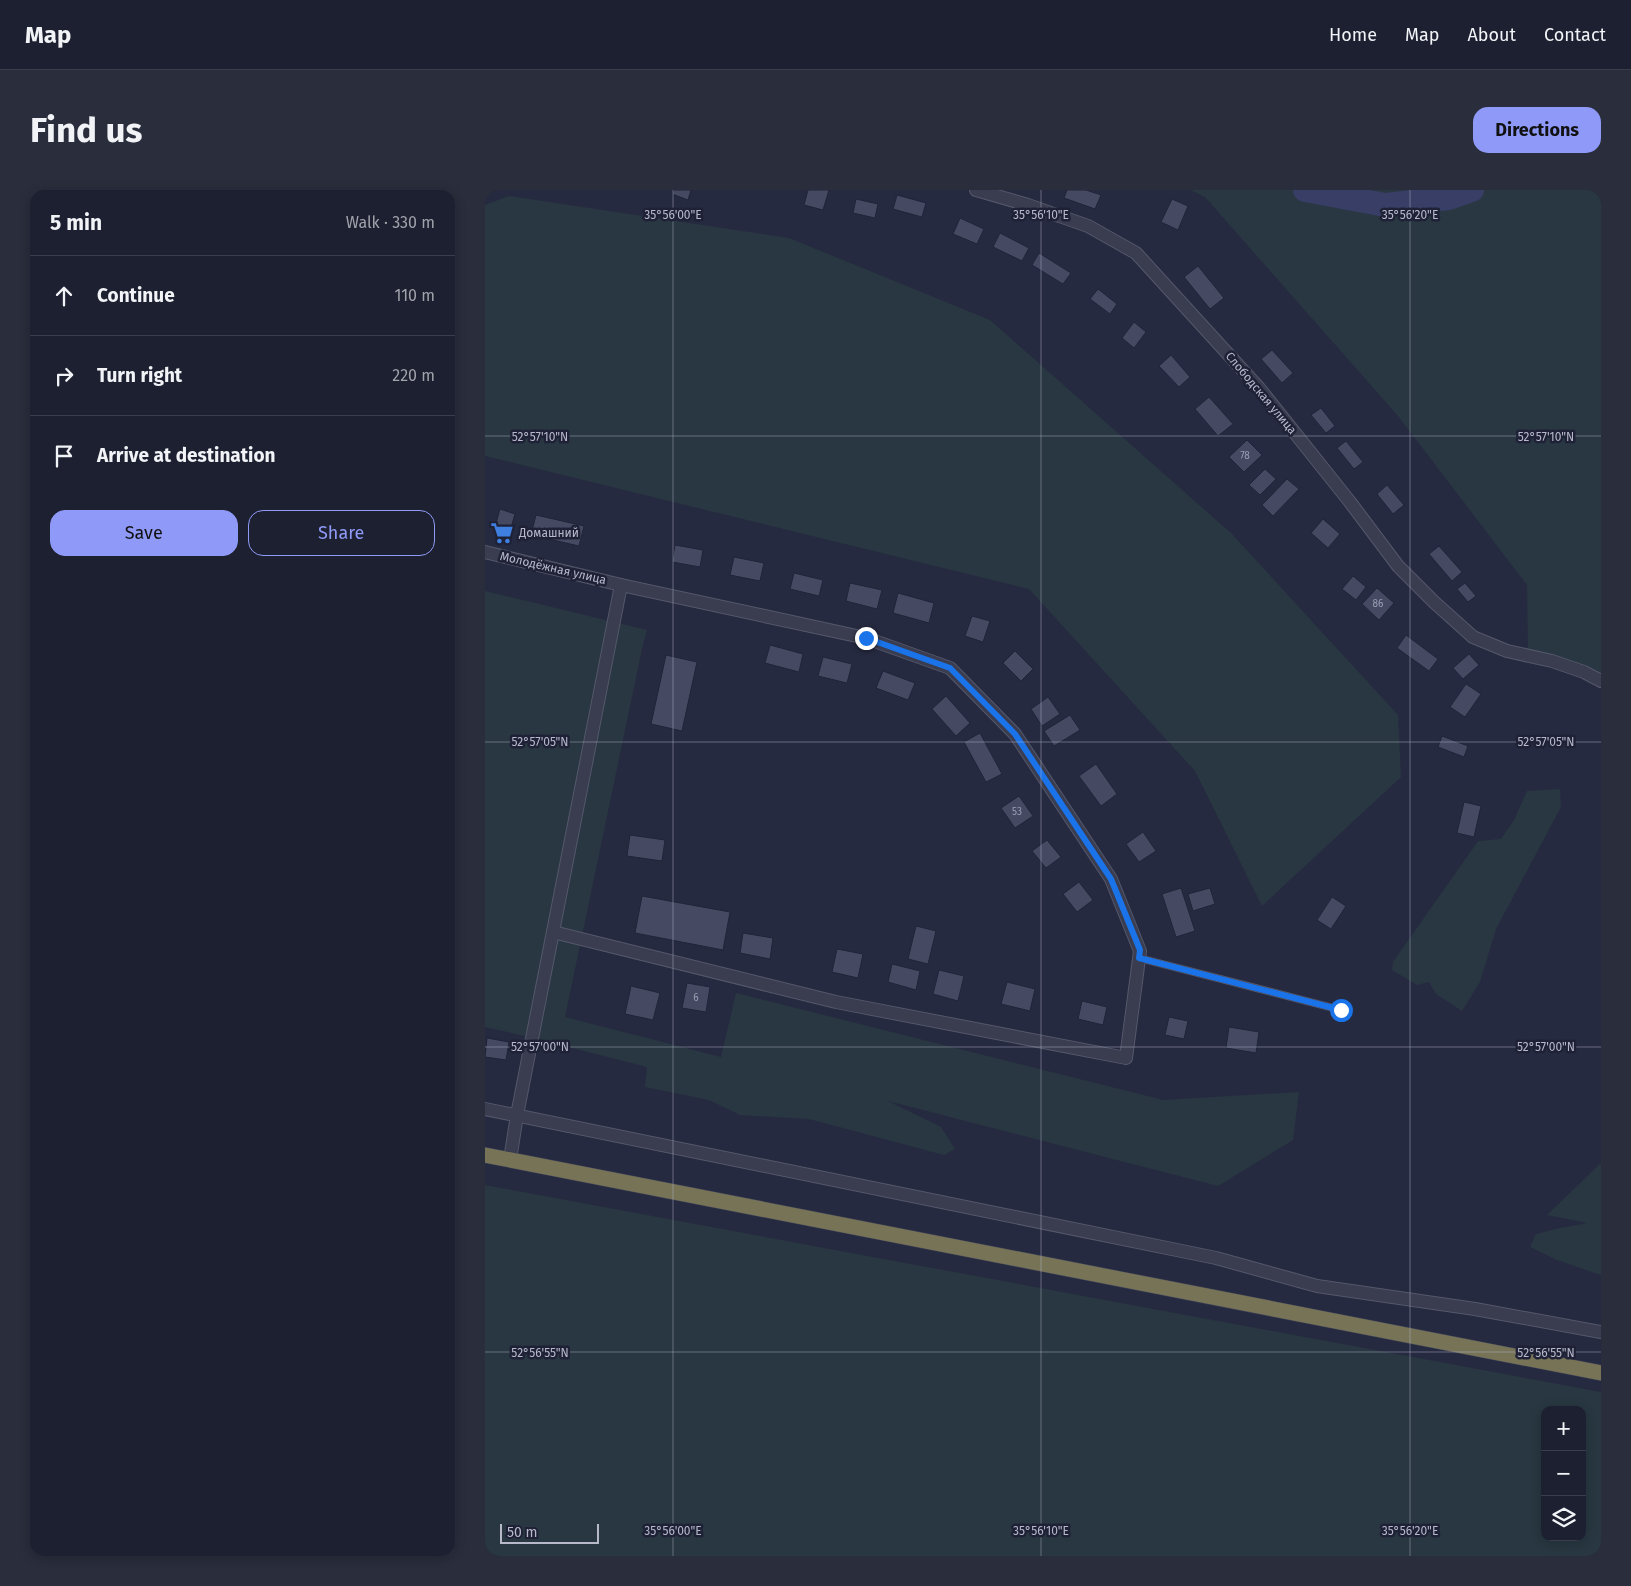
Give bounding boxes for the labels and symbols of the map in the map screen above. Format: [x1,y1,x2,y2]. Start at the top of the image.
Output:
text: 35°56'00"E [644,208,702,222]
text: 35°56'10"E [1013,208,1069,222]
text: 35°56'20"E [1382,208,1438,222]
street label: Слободская улица [1223,349,1299,437]
text: 52°57'10"N [512,430,568,444]
text: 52°57'10"N [1518,430,1574,444]
house number: 78 [1240,450,1250,462]
supermarket icon: Домашний [489,520,515,546]
place label: Домашний [518,526,579,540]
street label: Молодёжная улица [499,549,607,587]
house number: 86 [1373,598,1383,610]
route end [855,627,878,650]
text: 52°57'05"N [511,735,569,749]
text: 52°57'05"N [1517,735,1575,749]
house number: 53 [1012,806,1022,818]
house number: 6 [693,992,699,1004]
route start [1330,999,1353,1022]
text: 52°57'00"N [511,1040,569,1054]
text: 52°57'00"N [1517,1040,1575,1054]
text: 52°56'55"N [511,1346,569,1360]
text: 52°56'55"N [1517,1346,1575,1360]
scale bar [500,1521,599,1544]
text: 35°56'00"E [644,1524,702,1538]
text: 35°56'10"E [1013,1524,1069,1538]
text: 35°56'20"E [1382,1524,1438,1538]

